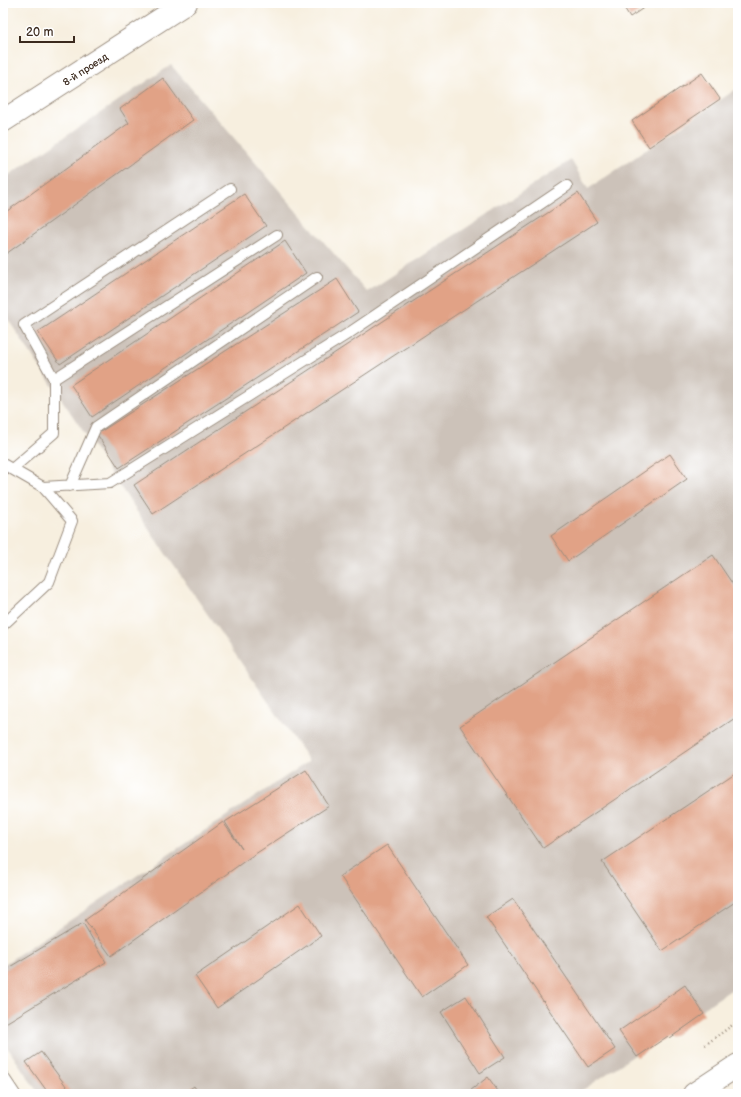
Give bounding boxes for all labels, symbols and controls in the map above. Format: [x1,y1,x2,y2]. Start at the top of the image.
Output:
scale bar [20,18,74,44]
text: 20 m [26,25,53,40]
street label: 8-й проезд [61,51,110,89]

